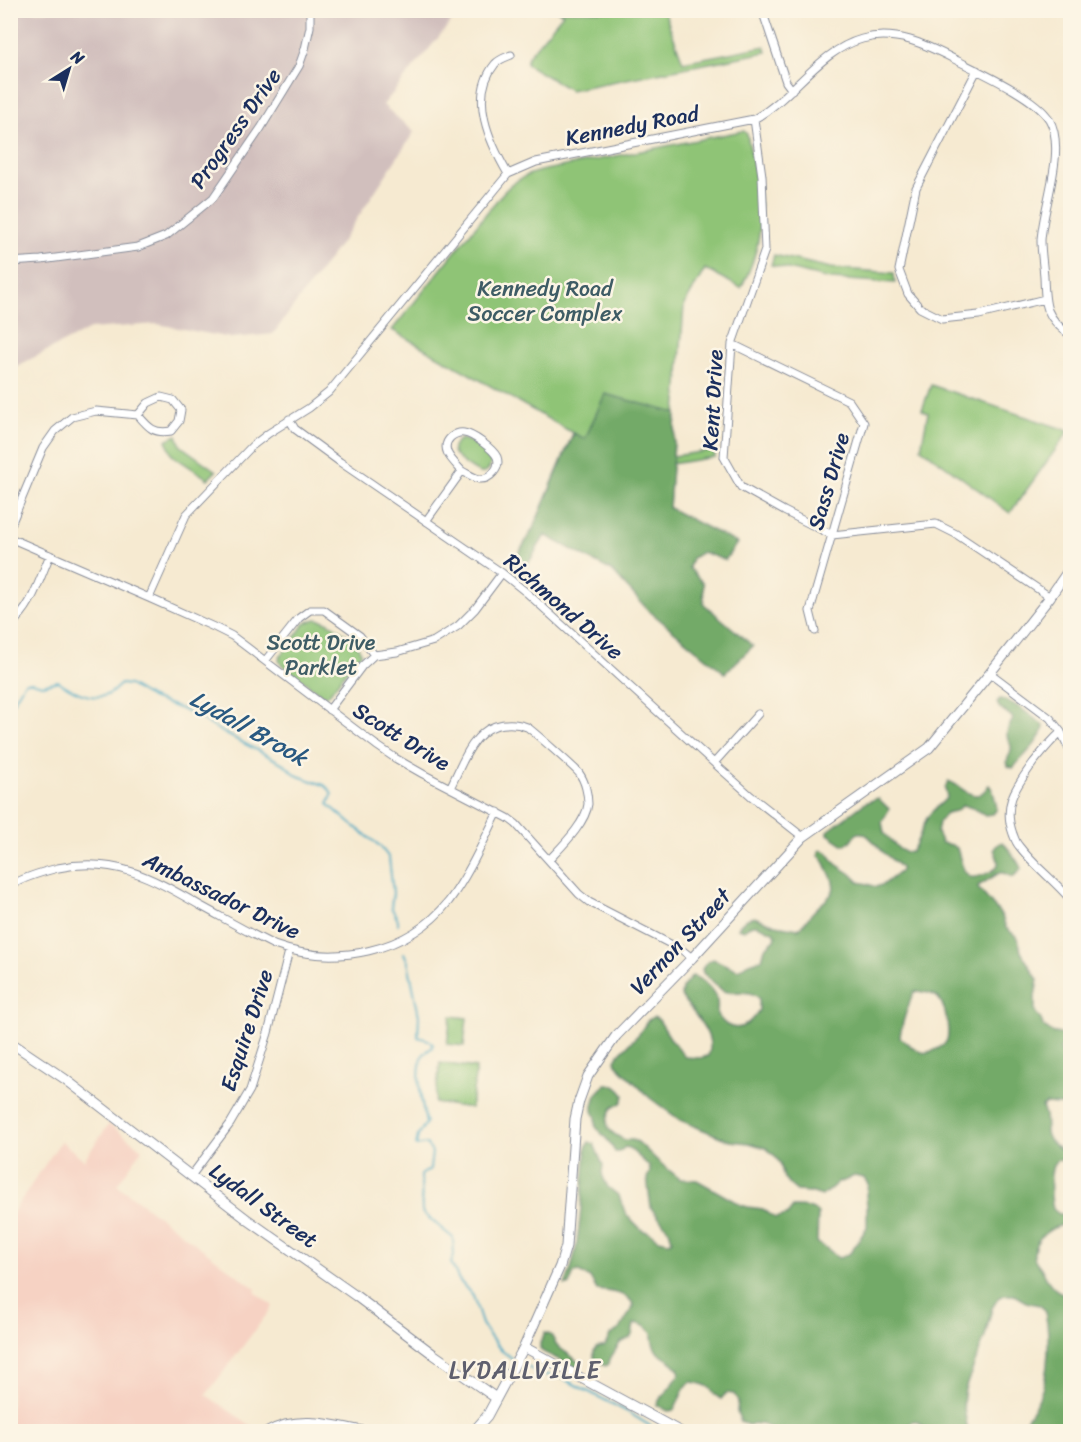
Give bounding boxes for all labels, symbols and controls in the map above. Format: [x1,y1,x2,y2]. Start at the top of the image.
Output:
north arrow [39,39,99,99]
text: N [64,42,92,73]
street label: Progress Drive [179,59,292,197]
street label: Kennedy Road [562,93,704,158]
park label: Kennedy Road Soccer Complex [468,269,623,333]
street label: Kent Drive [690,348,735,451]
street label: Sass Drive [796,427,861,535]
street label: Richmond Drive [495,543,633,670]
park label: Scott Drive Parklet [267,623,376,687]
water label: Lydall Brook [182,678,317,778]
street label: Scott Drive [345,691,459,782]
street label: Ambassador Drive [135,840,307,951]
street label: Vernon Street [620,878,742,1004]
street label: Esquire Drive [208,964,284,1096]
street label: Lydall Street [201,1152,327,1259]
district label: LYDALLVILLE [449,1349,601,1391]

